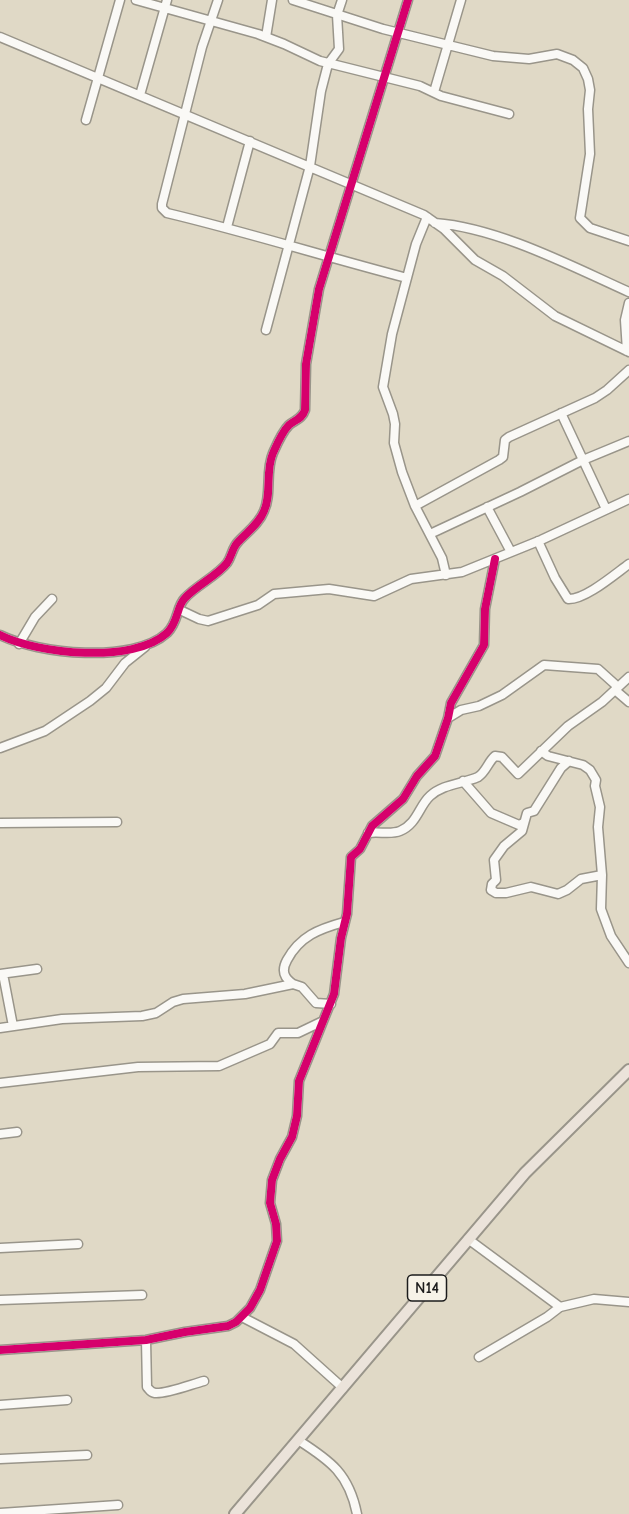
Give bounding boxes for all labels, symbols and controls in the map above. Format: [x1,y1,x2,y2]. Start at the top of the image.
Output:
road number: N14 [408,1275,446,1301]

